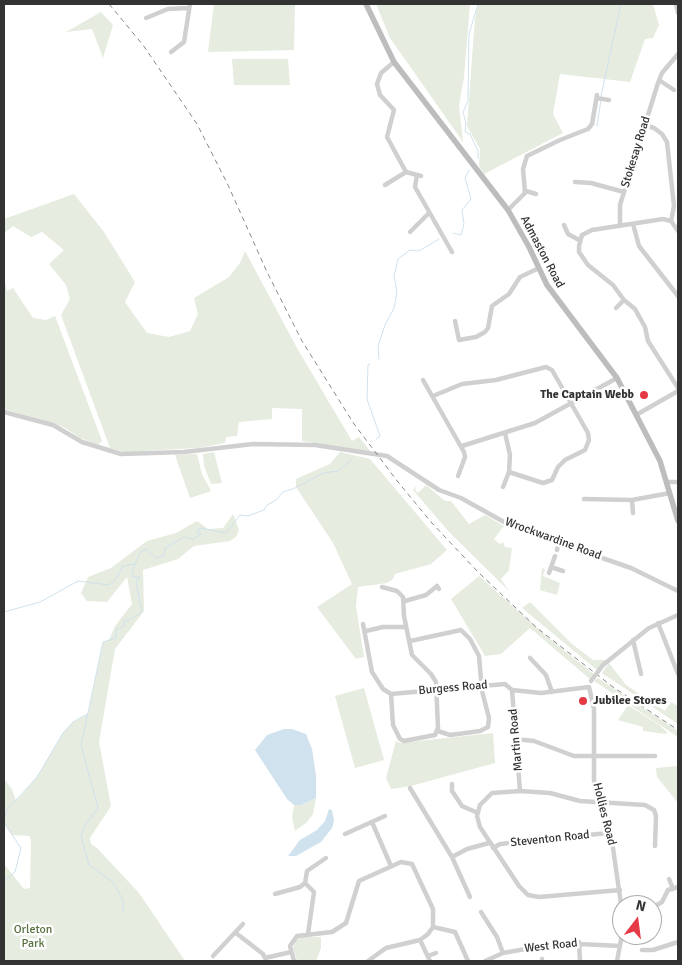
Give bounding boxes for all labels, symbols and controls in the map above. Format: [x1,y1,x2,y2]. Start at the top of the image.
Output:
street label: Stokesay Road [618,115,654,189]
street label: Admaston Road [517,213,567,291]
place label: The Captain Webb [540,388,634,402]
marker: The Captain Webb [638,389,650,401]
street label: Wrockwardine Road [503,515,603,563]
street label: Burgess Road [418,678,488,698]
place label: Jubilee Stores [593,694,667,708]
marker: Jubilee Stores [577,695,589,707]
street label: Martin Road [506,708,526,772]
street label: Hollies Road [589,781,619,847]
street label: Steventon Road [510,828,590,850]
north arrow [612,895,662,945]
text: N [634,897,648,915]
park label: Orleton Park [14,923,52,951]
street label: West Road [524,936,578,956]

